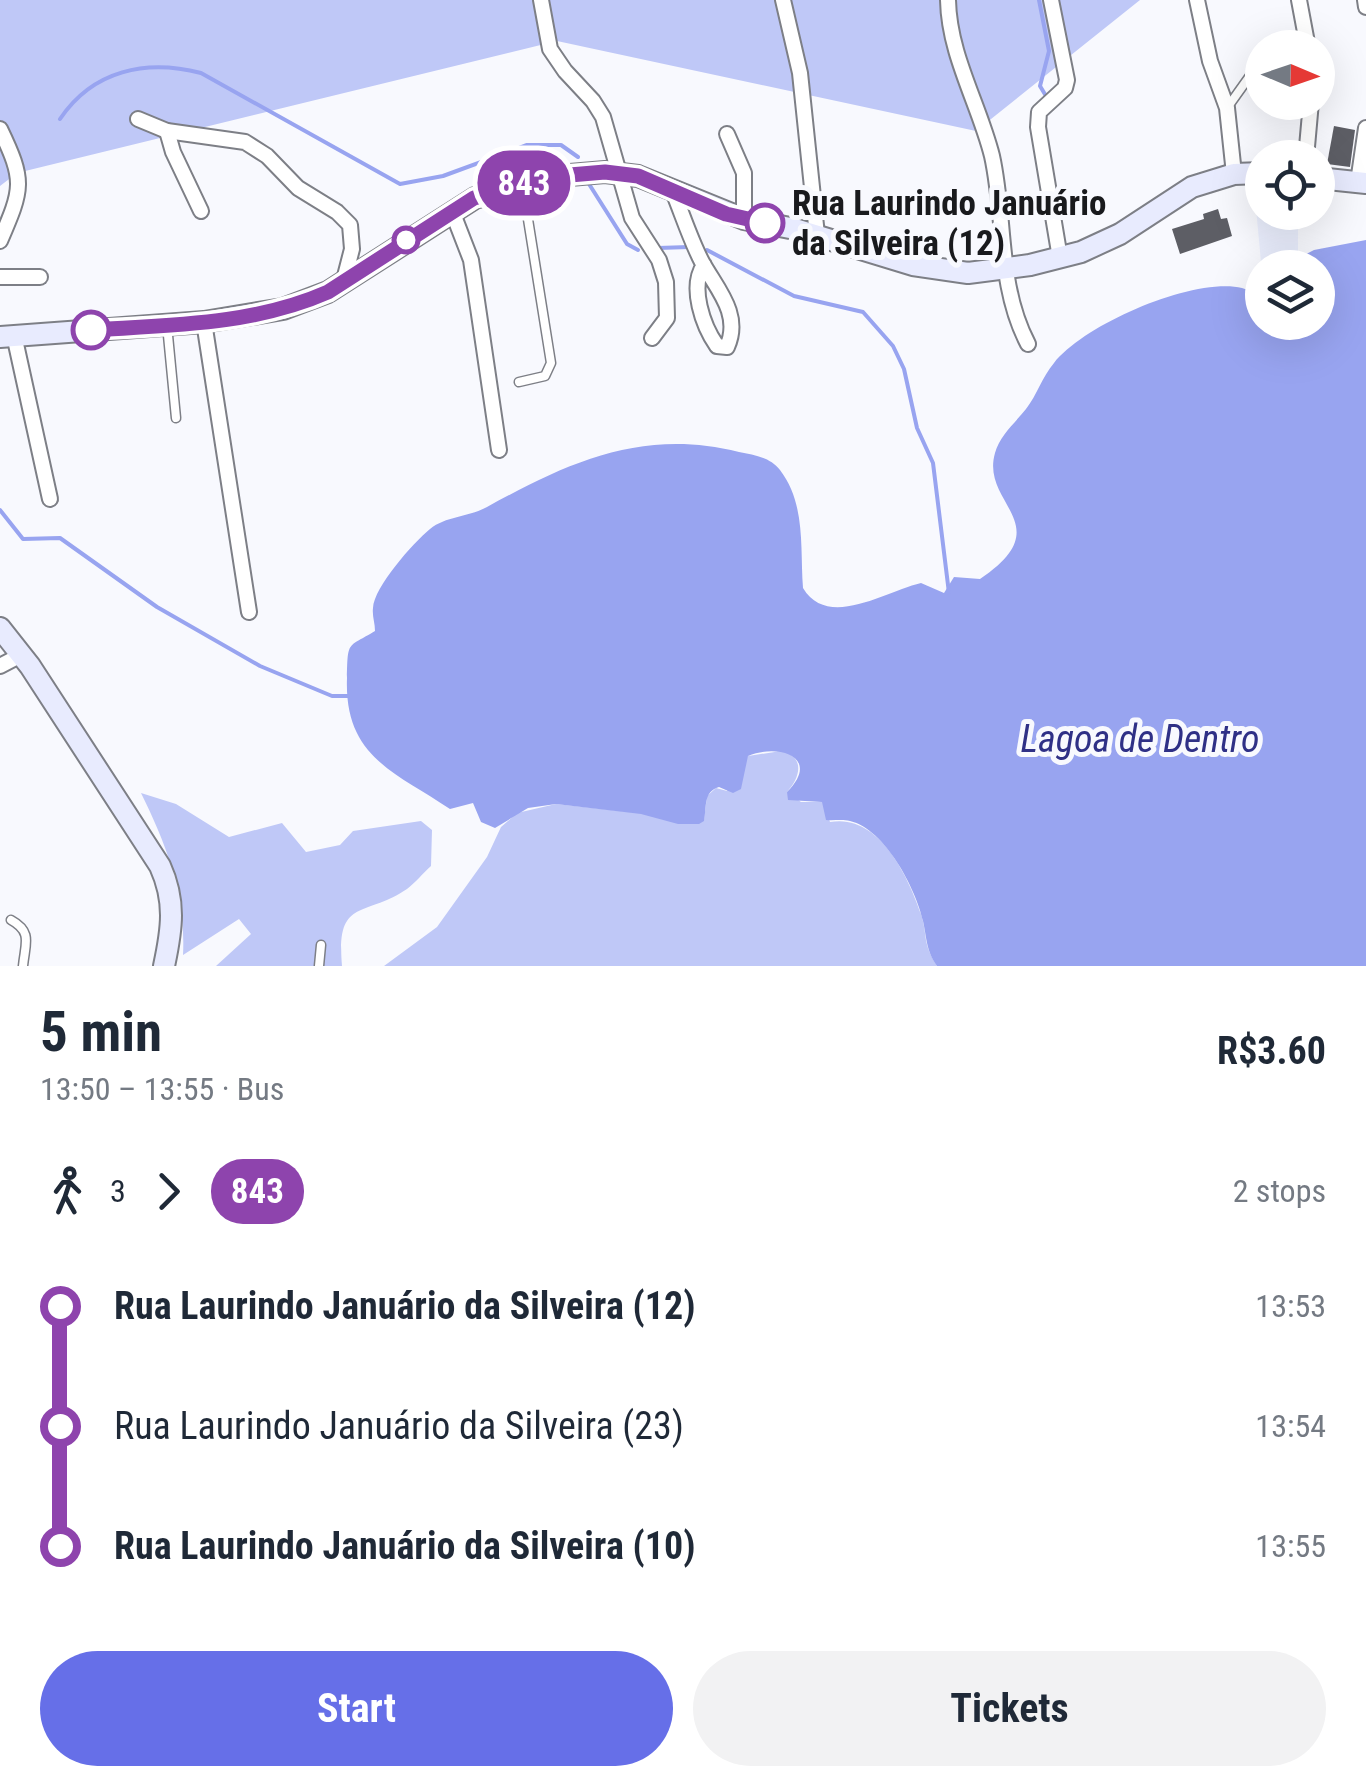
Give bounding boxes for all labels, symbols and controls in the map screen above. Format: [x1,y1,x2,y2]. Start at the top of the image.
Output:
north arrow [1245,30,1335,120]
map controls [1245,30,1335,340]
button: locate [1245,140,1335,230]
line badge: 843 [466,150,582,216]
text: 843 [497,163,551,204]
place label: Rua Laurindo Januário da Silveira (12) [792,183,1106,264]
marker: Rua Laurindo Januário da Silveira (12) [746,204,784,242]
unlabelled marker [393,227,419,253]
button: layers [1245,250,1335,340]
unlabelled marker [72,311,110,349]
water label: Lagoa de Dentro [1021,717,1259,761]
text: 5 min [40,1000,162,1064]
text: R$3.60 [1217,1029,1326,1073]
text: 13:50 – 13:55 · Bus [40,1070,284,1108]
icon: walk [40,1164,95,1219]
icon: forward [141,1164,196,1219]
text: 843 [231,1171,284,1212]
text: 3 [110,1172,126,1210]
text: 2 stops [1233,1172,1326,1210]
text: Rua Laurindo Januário da Silveira (12) [114,1284,696,1328]
text: 13:53 [1255,1287,1326,1325]
text: Rua Laurindo Januário da Silveira (23) [114,1404,684,1448]
text: 13:54 [1255,1407,1326,1445]
text: Rua Laurindo Januário da Silveira (10) [114,1524,696,1568]
text: 13:55 [1255,1527,1326,1565]
button: Start [40,1651,673,1766]
button: Tickets [693,1651,1326,1766]

